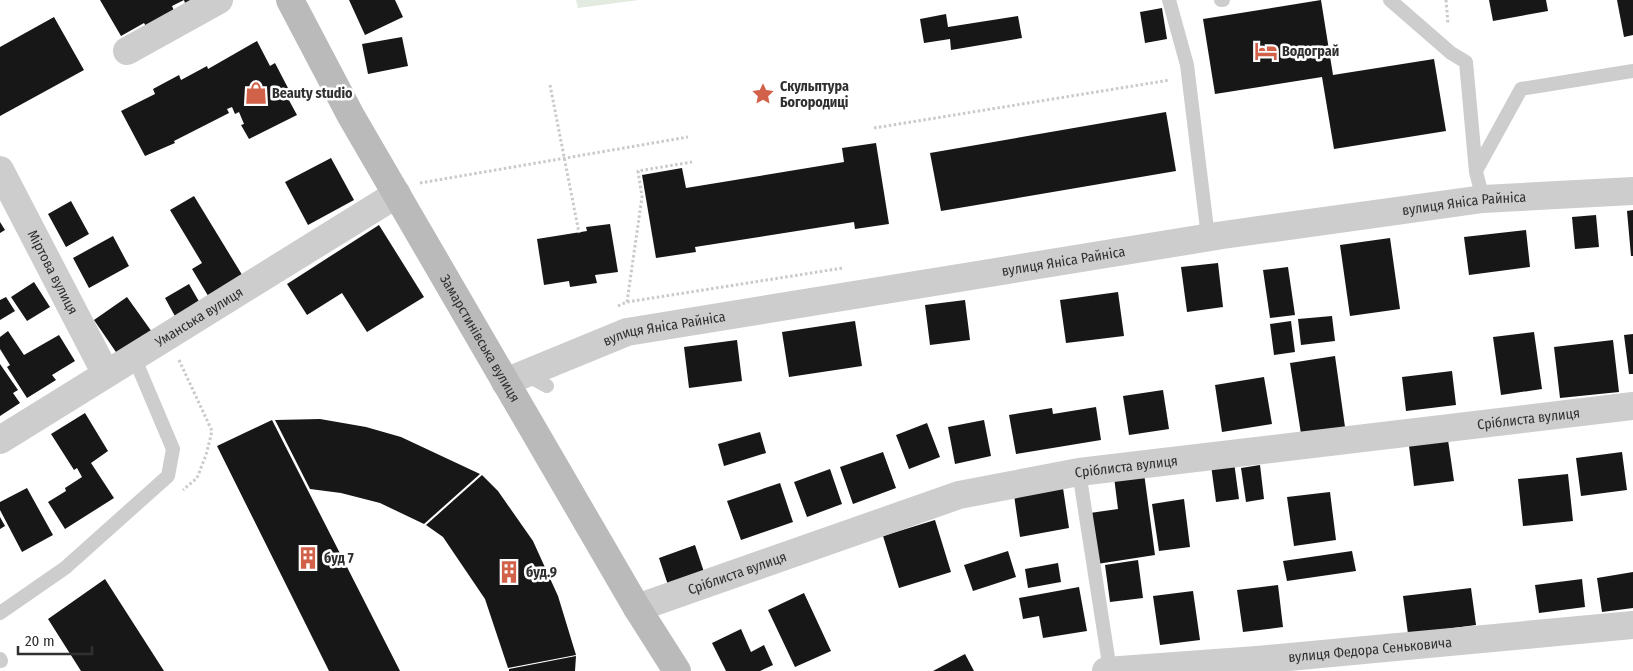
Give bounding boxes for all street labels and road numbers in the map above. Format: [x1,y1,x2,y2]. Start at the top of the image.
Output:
street label: вулиця Яніса Райніса [1401,189,1527,219]
street label: Міртова вулиця [24,227,81,317]
street label: вулиця Яніса Райніса [1001,243,1127,280]
street label: Замарстинівська вулиця [436,272,523,405]
street label: Уманська вулиця [151,284,246,351]
street label: вулиця Яніса Райніса [601,308,727,350]
street label: Сріблиста вулиця [1476,404,1581,434]
street label: Сріблиста вулиця [1073,452,1179,482]
street label: Сріблиста вулиця [686,548,789,599]
street label: вулиця Федора Сеньковича [1288,634,1453,666]

